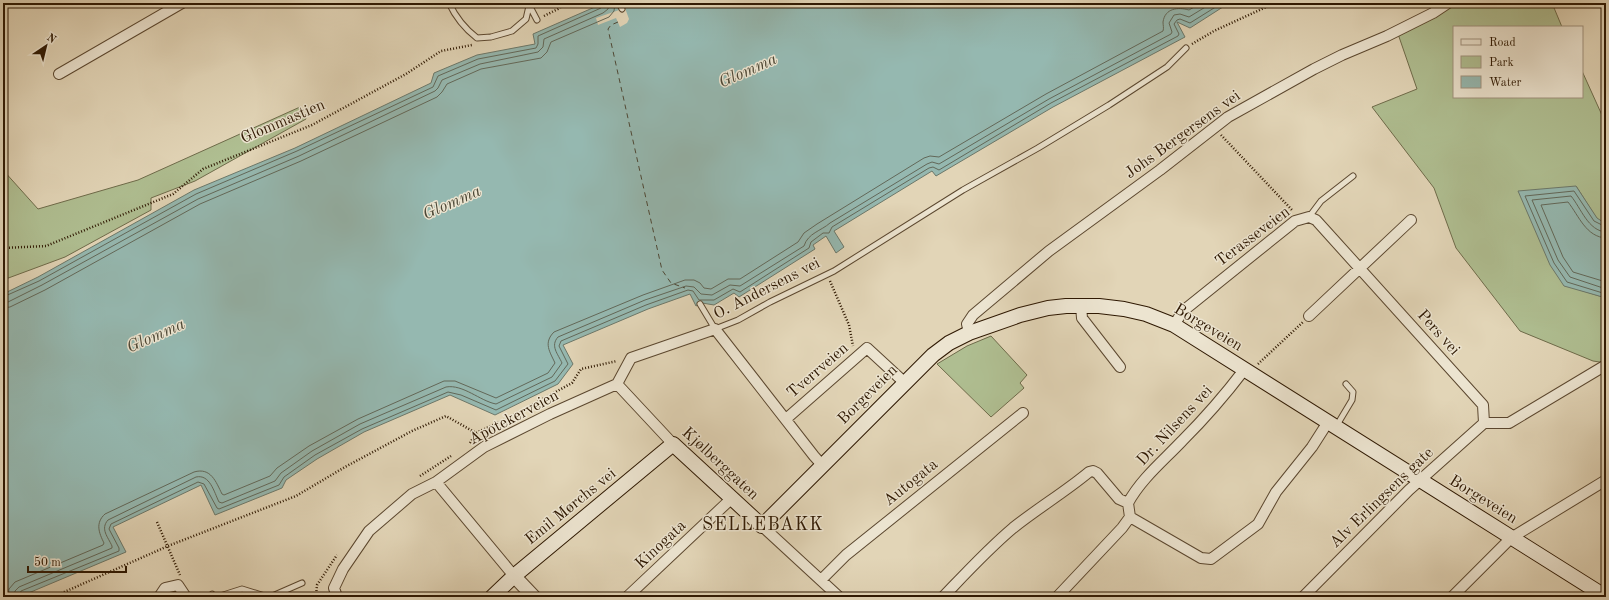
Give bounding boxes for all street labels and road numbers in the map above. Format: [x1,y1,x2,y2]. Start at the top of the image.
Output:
street label: Johs Bergersens vei [1122,88,1244,182]
street label: Glommastien [238,97,328,147]
street label: Terasseveien [1213,204,1294,270]
street label: O. Andersens vei [711,255,823,323]
street label: Borgeveien [1171,301,1245,355]
street label: Pers vei [1414,307,1462,359]
street label: Tverrveien [784,340,852,402]
street label: Borgeveien [835,362,901,428]
street label: Dr. Nilsens vei [1134,383,1216,469]
street label: Apotekerveien [467,388,562,448]
street label: Kjølberggaten [679,425,762,504]
street label: Alv Erlingsens gate [1327,445,1437,551]
street label: Autogata [881,456,941,509]
street label: Emil Mørchs vei [523,466,619,548]
street label: Borgeveien [1446,473,1520,527]
street label: Kinogata [632,518,690,572]

